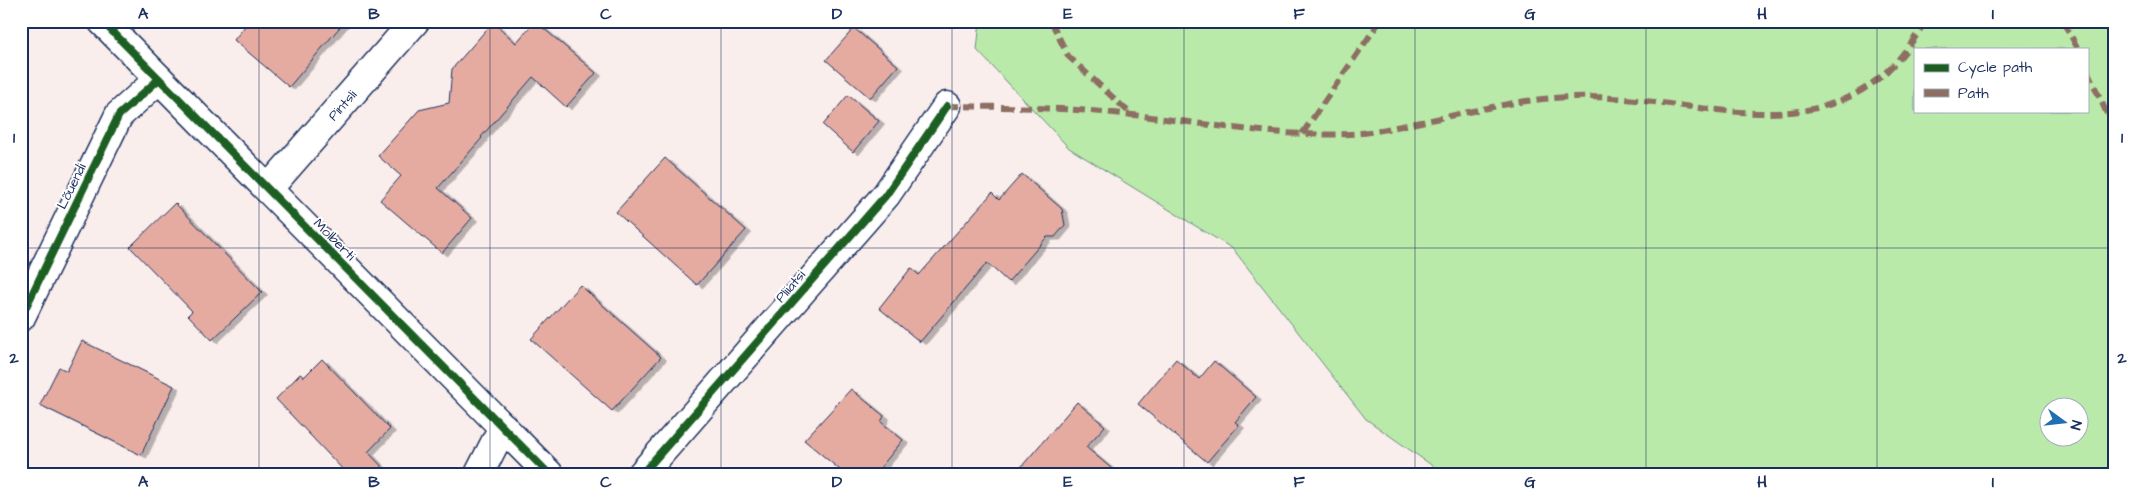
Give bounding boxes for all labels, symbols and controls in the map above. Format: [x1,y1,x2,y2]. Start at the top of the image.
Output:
text: A [138,3,149,25]
text: B [368,3,380,25]
text: C [600,3,612,25]
text: D [832,3,843,25]
text: E [1063,3,1073,25]
text: F [1293,3,1305,25]
text: G [1524,3,1536,25]
text: H [1757,3,1767,25]
text: I [1992,3,1994,25]
legend [1914,48,2088,112]
text: Cycle path [1958,57,2033,79]
text: Path [1958,83,1989,104]
street label: Pintsli [324,86,362,125]
text: 1 [13,127,16,149]
text: 1 [2121,127,2124,149]
street label: Lõuendi [52,160,92,213]
street label: Molberti [309,214,360,265]
street label: Pliiatsi [771,266,811,307]
text: 2 [8,347,19,369]
text: 2 [2116,347,2127,369]
north arrow [2038,398,2088,448]
text: N [2065,418,2086,432]
text: A [138,471,149,493]
text: B [368,471,380,493]
text: C [600,471,612,493]
text: D [832,471,843,493]
text: E [1063,471,1073,493]
text: F [1293,471,1305,493]
text: G [1524,471,1536,493]
text: H [1757,471,1767,493]
text: I [1992,471,1994,493]

